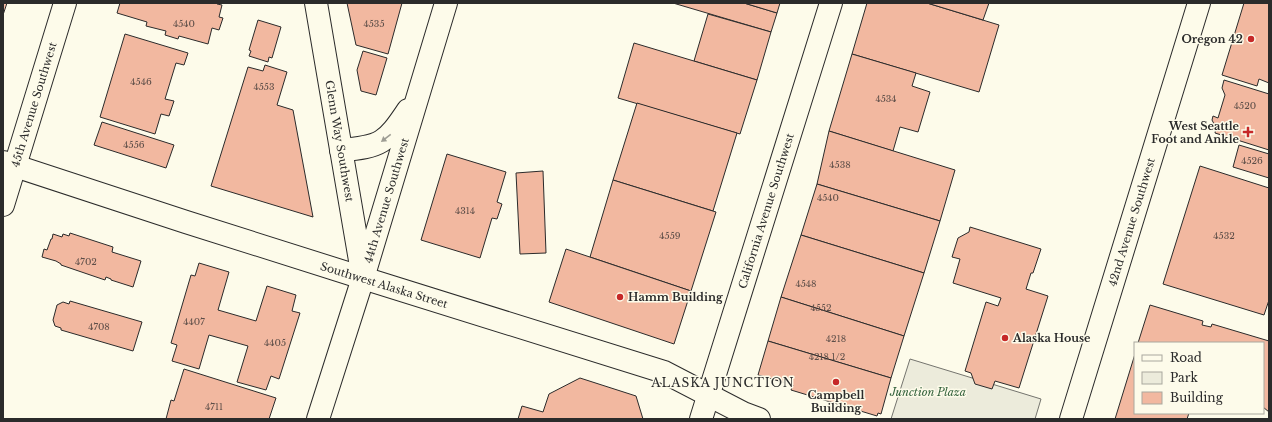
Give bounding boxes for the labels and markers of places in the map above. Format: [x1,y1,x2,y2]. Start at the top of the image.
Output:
place label: Oregon 42 [1181,32,1243,46]
marker: Oregon 42 [1246,34,1256,44]
place label: West Seattle Foot and Ankle [1151,119,1240,146]
marker: West Seattle Foot and Ankle [1242,126,1254,138]
place label: Hamm Building [628,290,723,304]
marker: Hamm Building [615,292,625,302]
place label: Alaska House [1012,331,1091,345]
marker: Alaska House [1000,333,1010,343]
marker: Campbell Building [831,377,841,387]
place label: Campbell Building [808,388,865,415]

